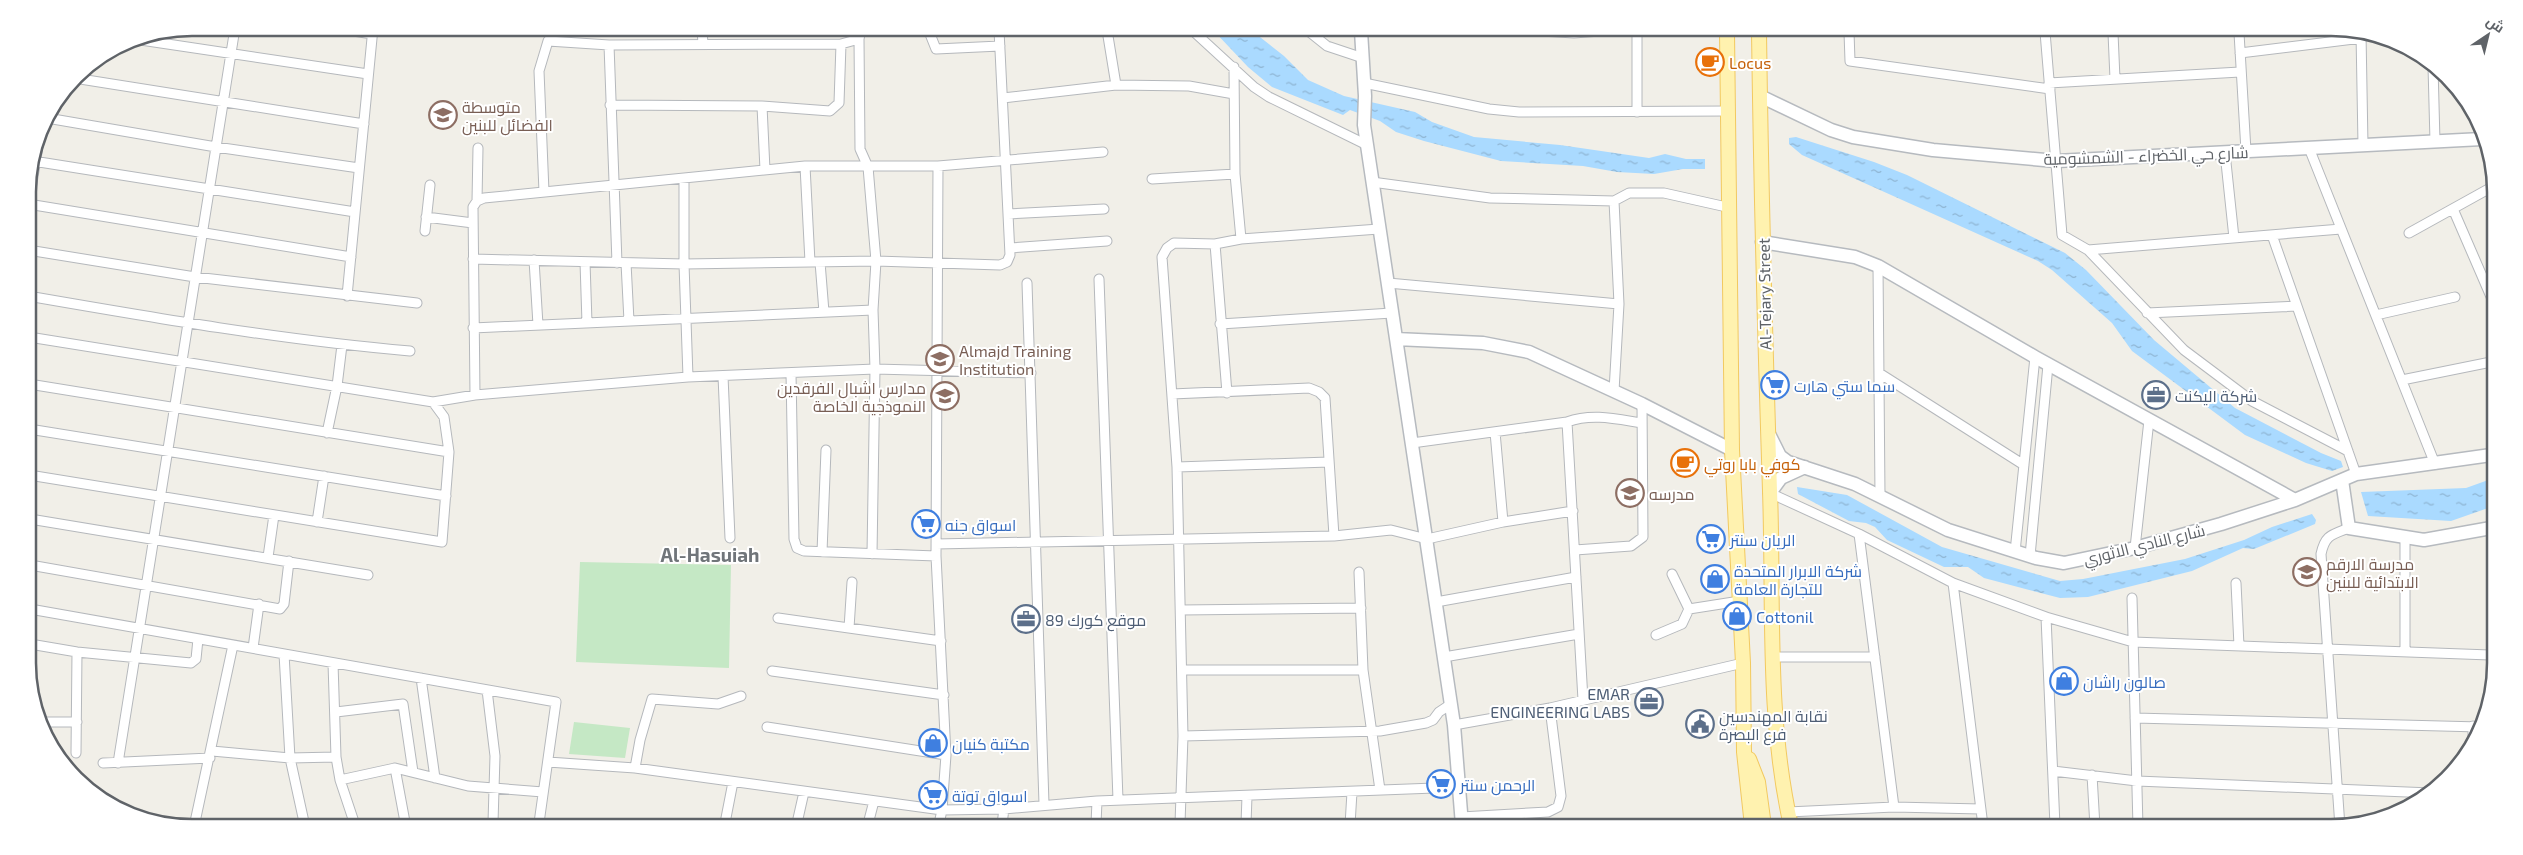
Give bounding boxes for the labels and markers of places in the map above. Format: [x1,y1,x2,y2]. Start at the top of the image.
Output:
cafe icon: Locus [1695,47,1725,77]
place label: Locus [1729,53,1771,72]
place label: متوسطة الفضائل للبنين [462,97,553,136]
school or university icon: متوسطة الفضائل للبنين [428,100,458,130]
place label: Almajd Training Institution [959,341,1071,378]
school or university icon: Almajd Training Institution [925,344,955,374]
supermarket icon: سما ستي هارت [1760,370,1790,400]
place label: سما ستي هارت [1794,376,1895,400]
place label: مدارس اشبال الفرقدين النموذجية الخاصة [777,378,926,416]
office icon: شركة اليكنت [2141,380,2171,410]
school or university icon: مدارس اشبال الفرقدين النموذجية الخاصة [930,381,960,411]
place label: شركة اليكنت [2175,386,2257,406]
cafe icon: كوفي بابا روتي [1670,448,1700,478]
place label: كوفي بابا روتي [1704,454,1800,478]
school or university icon: مدرسه [1615,478,1645,508]
place label: مدرسه [1649,484,1695,504]
supermarket icon: اسواق جنه [911,509,941,539]
place label: اسواق جنه [945,515,1016,536]
supermarket icon: الريان سنتر [1696,524,1726,554]
place label: الريان سنتر [1729,530,1795,551]
place label: مدرسة الارقم الابتدائية للبنين [2326,554,2419,593]
school or university icon: مدرسة الارقم الابتدائية للبنين [2292,557,2322,587]
place label: شركة الابرار المتحدة للتجارة العامة [1734,561,1862,599]
shop icon: شركة الابرار المتحدة للتجارة العامة [1700,564,1730,594]
shop icon: Cottonil [1722,601,1752,631]
office icon: موقع كورك 89 [1011,604,1041,634]
place label: Cottonil [1756,607,1814,626]
place label: موقع كورك 89 [1045,610,1146,632]
shop icon: صالون راشان [2049,666,2079,696]
place label: صالون راشان [2083,672,2166,693]
place label: EMAR ENGINEERING LABS [1490,684,1630,721]
office icon: EMAR ENGINEERING LABS [1634,687,1664,717]
place label: نقابة المهندسين فرع البصرة [1719,706,1828,746]
public building icon: نقابة المهندسين فرع البصرة [1685,709,1715,739]
shop icon: مكتبة كنيان [918,728,948,758]
place label: مكتبة كنيان [952,734,1030,755]
supermarket icon: الرحمن سنتر [1426,769,1456,799]
place label: الرحمن سنتر [1459,775,1535,796]
supermarket icon: اسواق توتة [918,780,948,810]
place label: اسواق توتة [952,786,1028,807]

